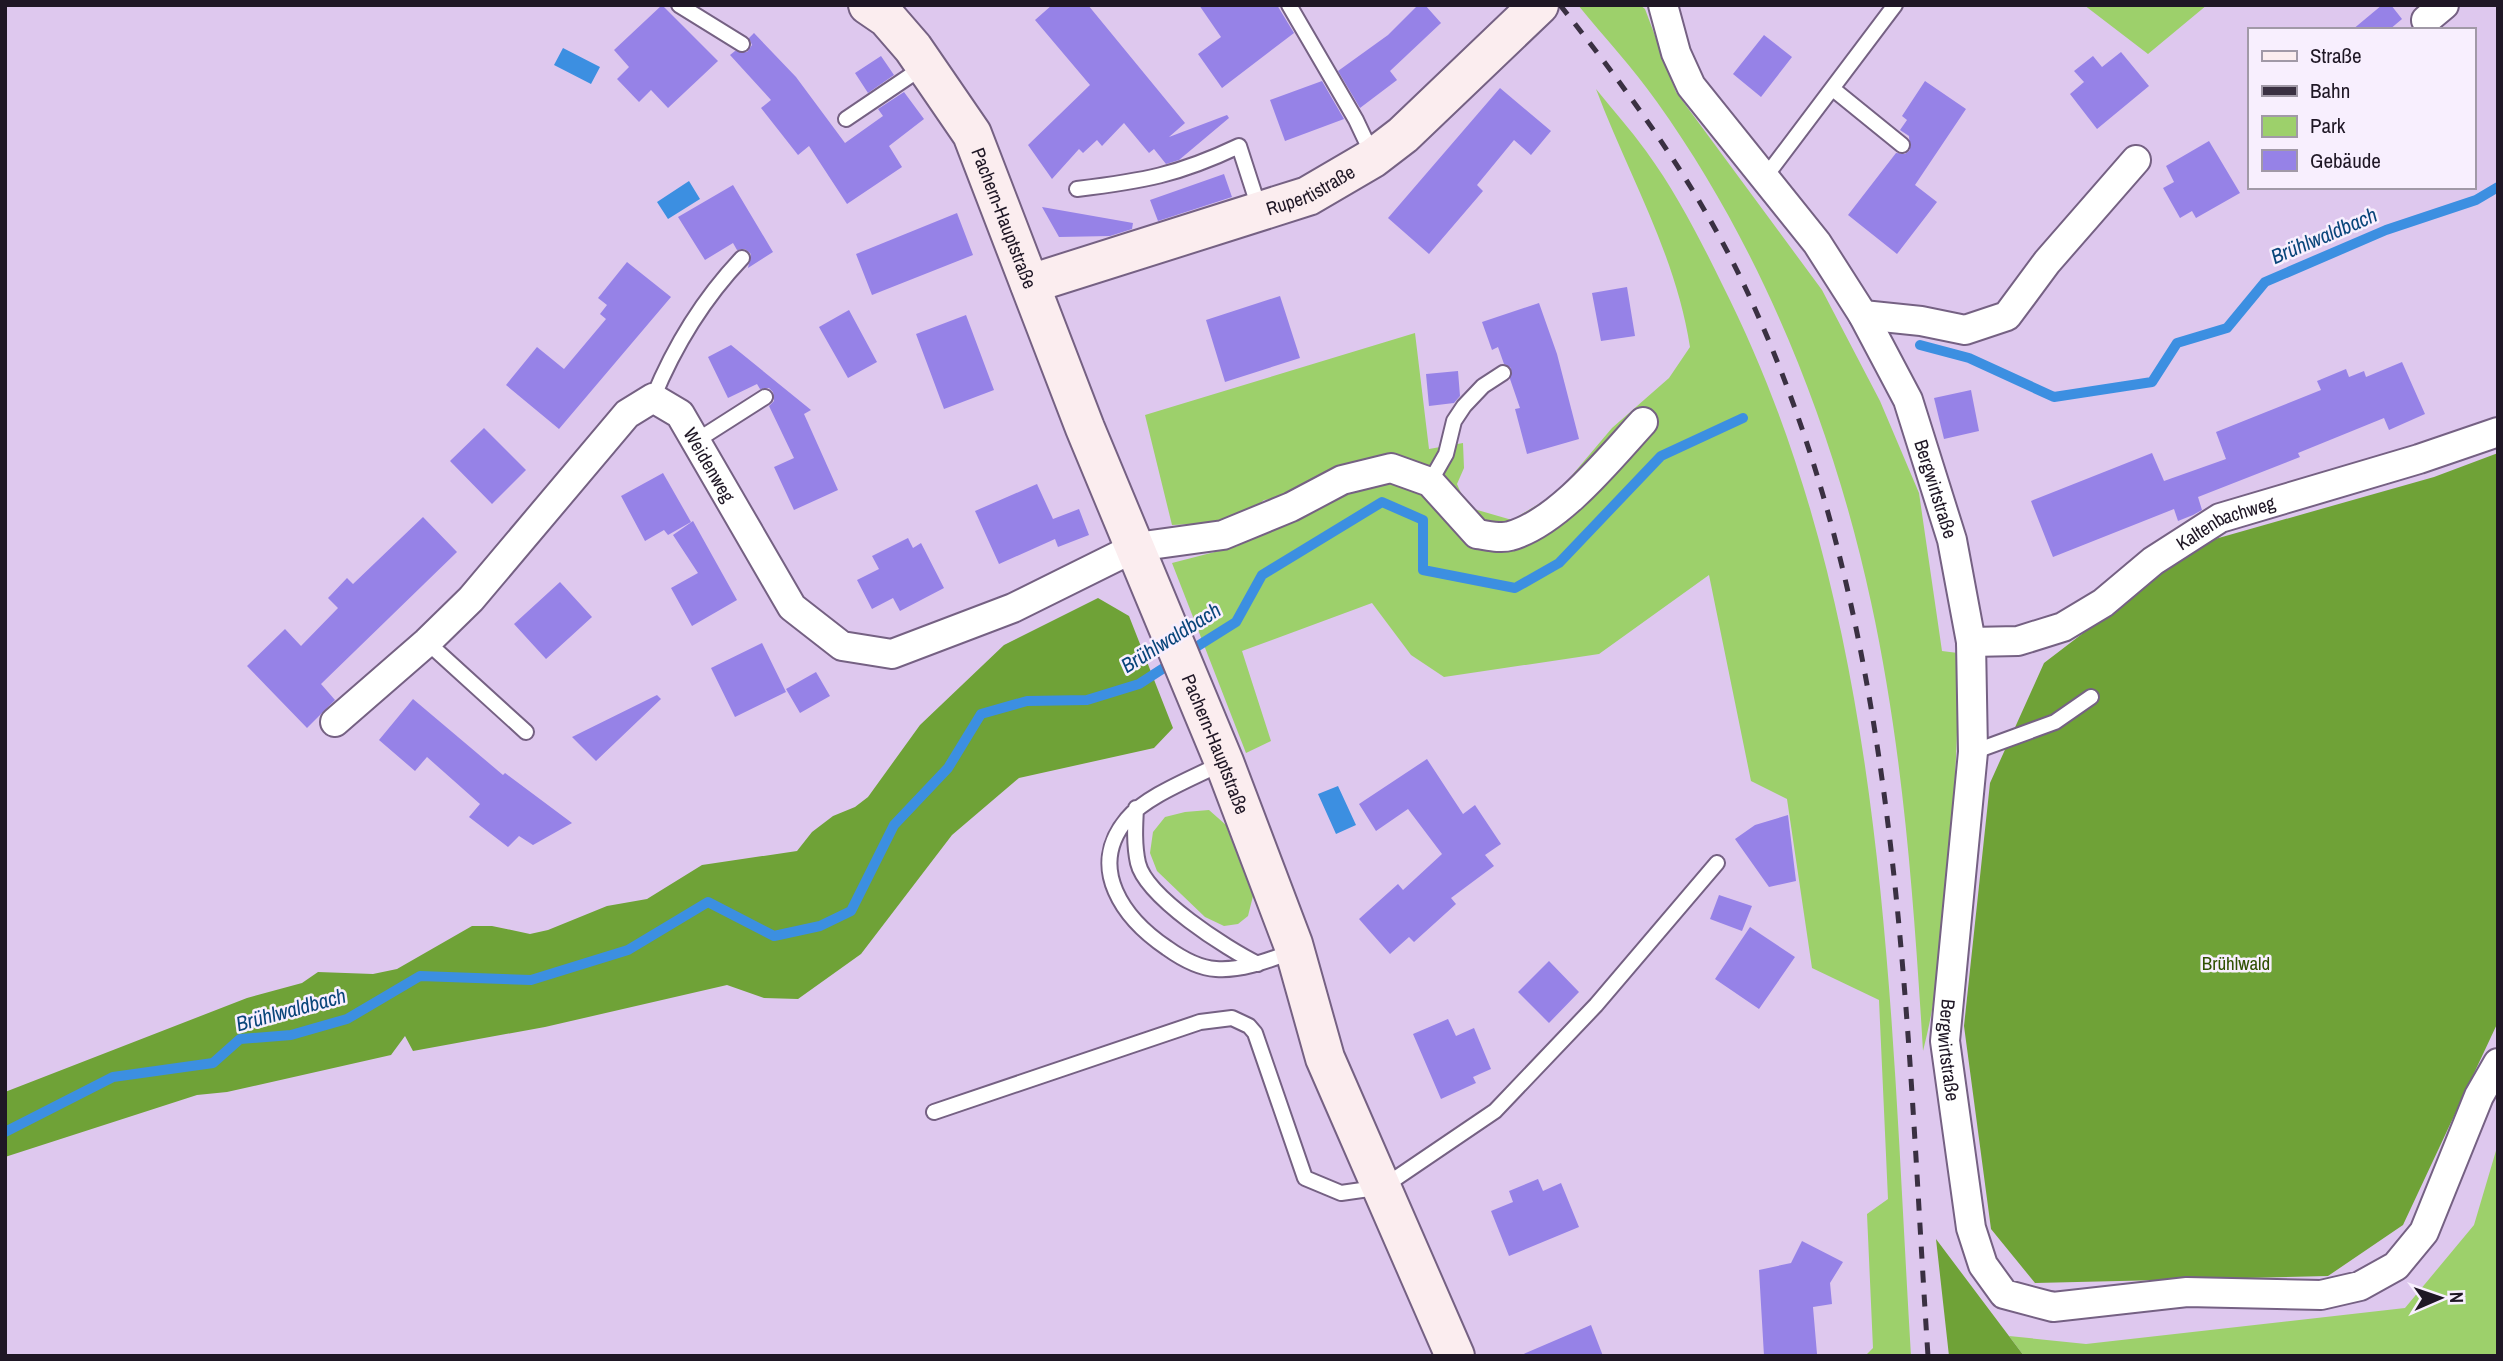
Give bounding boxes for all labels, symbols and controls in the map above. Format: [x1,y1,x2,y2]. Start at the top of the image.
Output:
legend [2248,28,2475,189]
text: Straße [2310,41,2362,70]
text: Bahn [2310,76,2350,105]
text: Park [2310,111,2346,140]
street label: Pachern-Hauptstraße [965,144,1043,292]
text: Gebäude [2310,146,2381,175]
street label: Rupertistraße [1263,158,1360,221]
water label: Brühlwaldbach [2266,200,2381,271]
street label: Weidenweg [678,423,741,507]
street label: Bergwirtstraße [1908,436,1964,541]
street label: Kaltenbachweg [2171,489,2278,556]
water label: Brühlwaldbach [1115,595,1226,680]
street label: Pachern-Hauptstraße [1176,670,1256,818]
park label: Brühlwald [2202,950,2270,976]
water label: Brühlwaldbach [233,981,349,1038]
street label: Bergwirtstraße [1932,998,1966,1103]
north arrow [2405,1263,2475,1333]
text: N [2444,1291,2470,1303]

